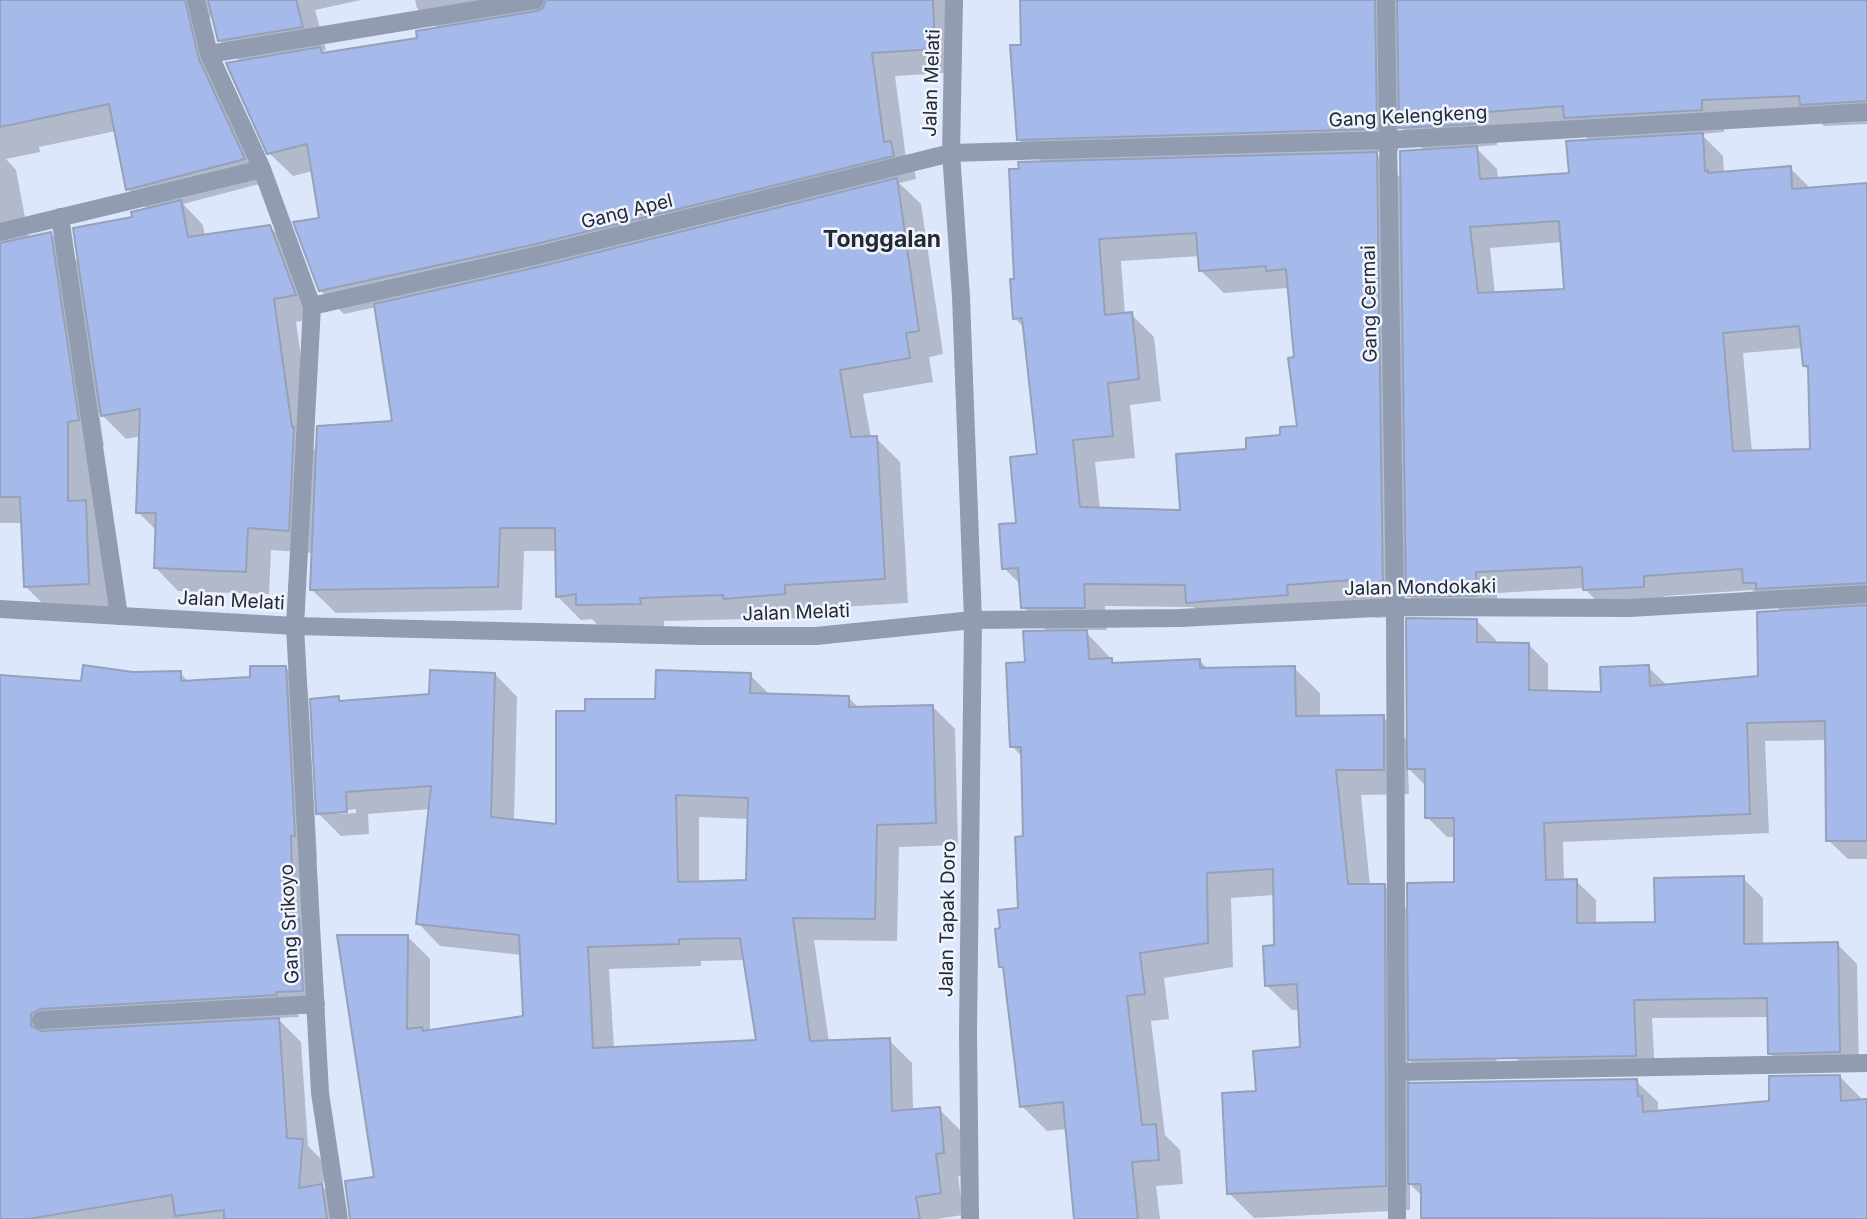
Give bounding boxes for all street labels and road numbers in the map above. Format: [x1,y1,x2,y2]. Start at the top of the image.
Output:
street label: Jalan Melati [919,29,945,137]
street label: Gang Kelengkeng [1328,101,1488,133]
street label: Gang Apel [579,190,675,234]
street label: Gang Cermai [1358,245,1382,363]
street label: Jalan Mondokaki [1344,575,1496,601]
street label: Jalan Melati [177,587,285,615]
street label: Jalan Melati [742,600,850,626]
street label: Jalan Tapak Doro [935,841,961,997]
street label: Gang Srikoyo [275,863,305,985]

